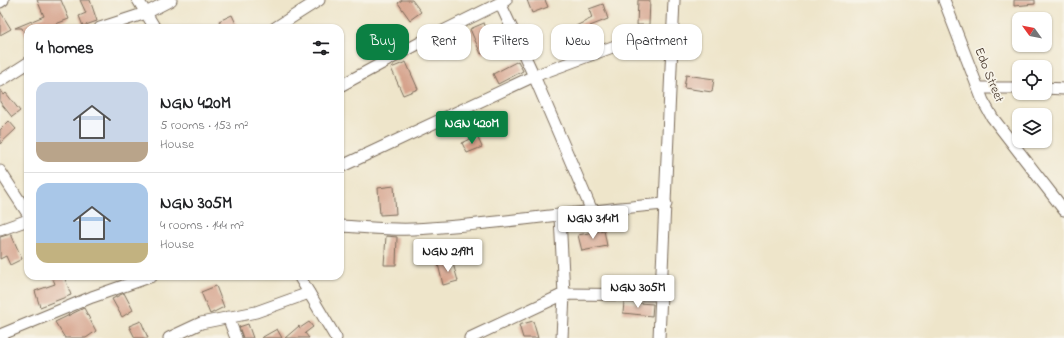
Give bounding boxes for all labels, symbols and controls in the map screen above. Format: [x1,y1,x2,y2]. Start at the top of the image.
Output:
north arrow [1012,12,1052,52]
map controls [1012,12,1052,148]
chip: Buy [356,24,409,60]
chip: Rent [417,24,471,60]
chip: Filters [479,24,543,60]
chip: New [551,24,604,60]
chip: Apartment [612,24,702,60]
text: 4 homes [36,36,94,61]
icon: filters [310,37,332,59]
street label: Edo Street [969,45,1009,106]
button: locate [1012,60,1052,100]
text: NGN 420M [160,91,231,116]
icon: home [68,98,116,146]
button: layers [1012,108,1052,148]
pin: NGN 420M [431,111,513,145]
text: NGN 420M [445,114,499,133]
text: 5 rooms · 153 m² [160,116,248,135]
text: House [160,135,194,154]
text: NGN 305M [160,191,232,216]
icon: home [68,199,116,247]
pin: NGN 314M [552,206,634,240]
text: NGN 314M [567,209,619,228]
text: 4 rooms · 144 m² [160,216,244,235]
text: House [160,235,194,254]
pin: NGN 219M [407,239,489,273]
text: NGN 219M [422,242,474,261]
pin: NGN 305M [597,275,679,309]
text: NGN 305M [610,278,666,297]

